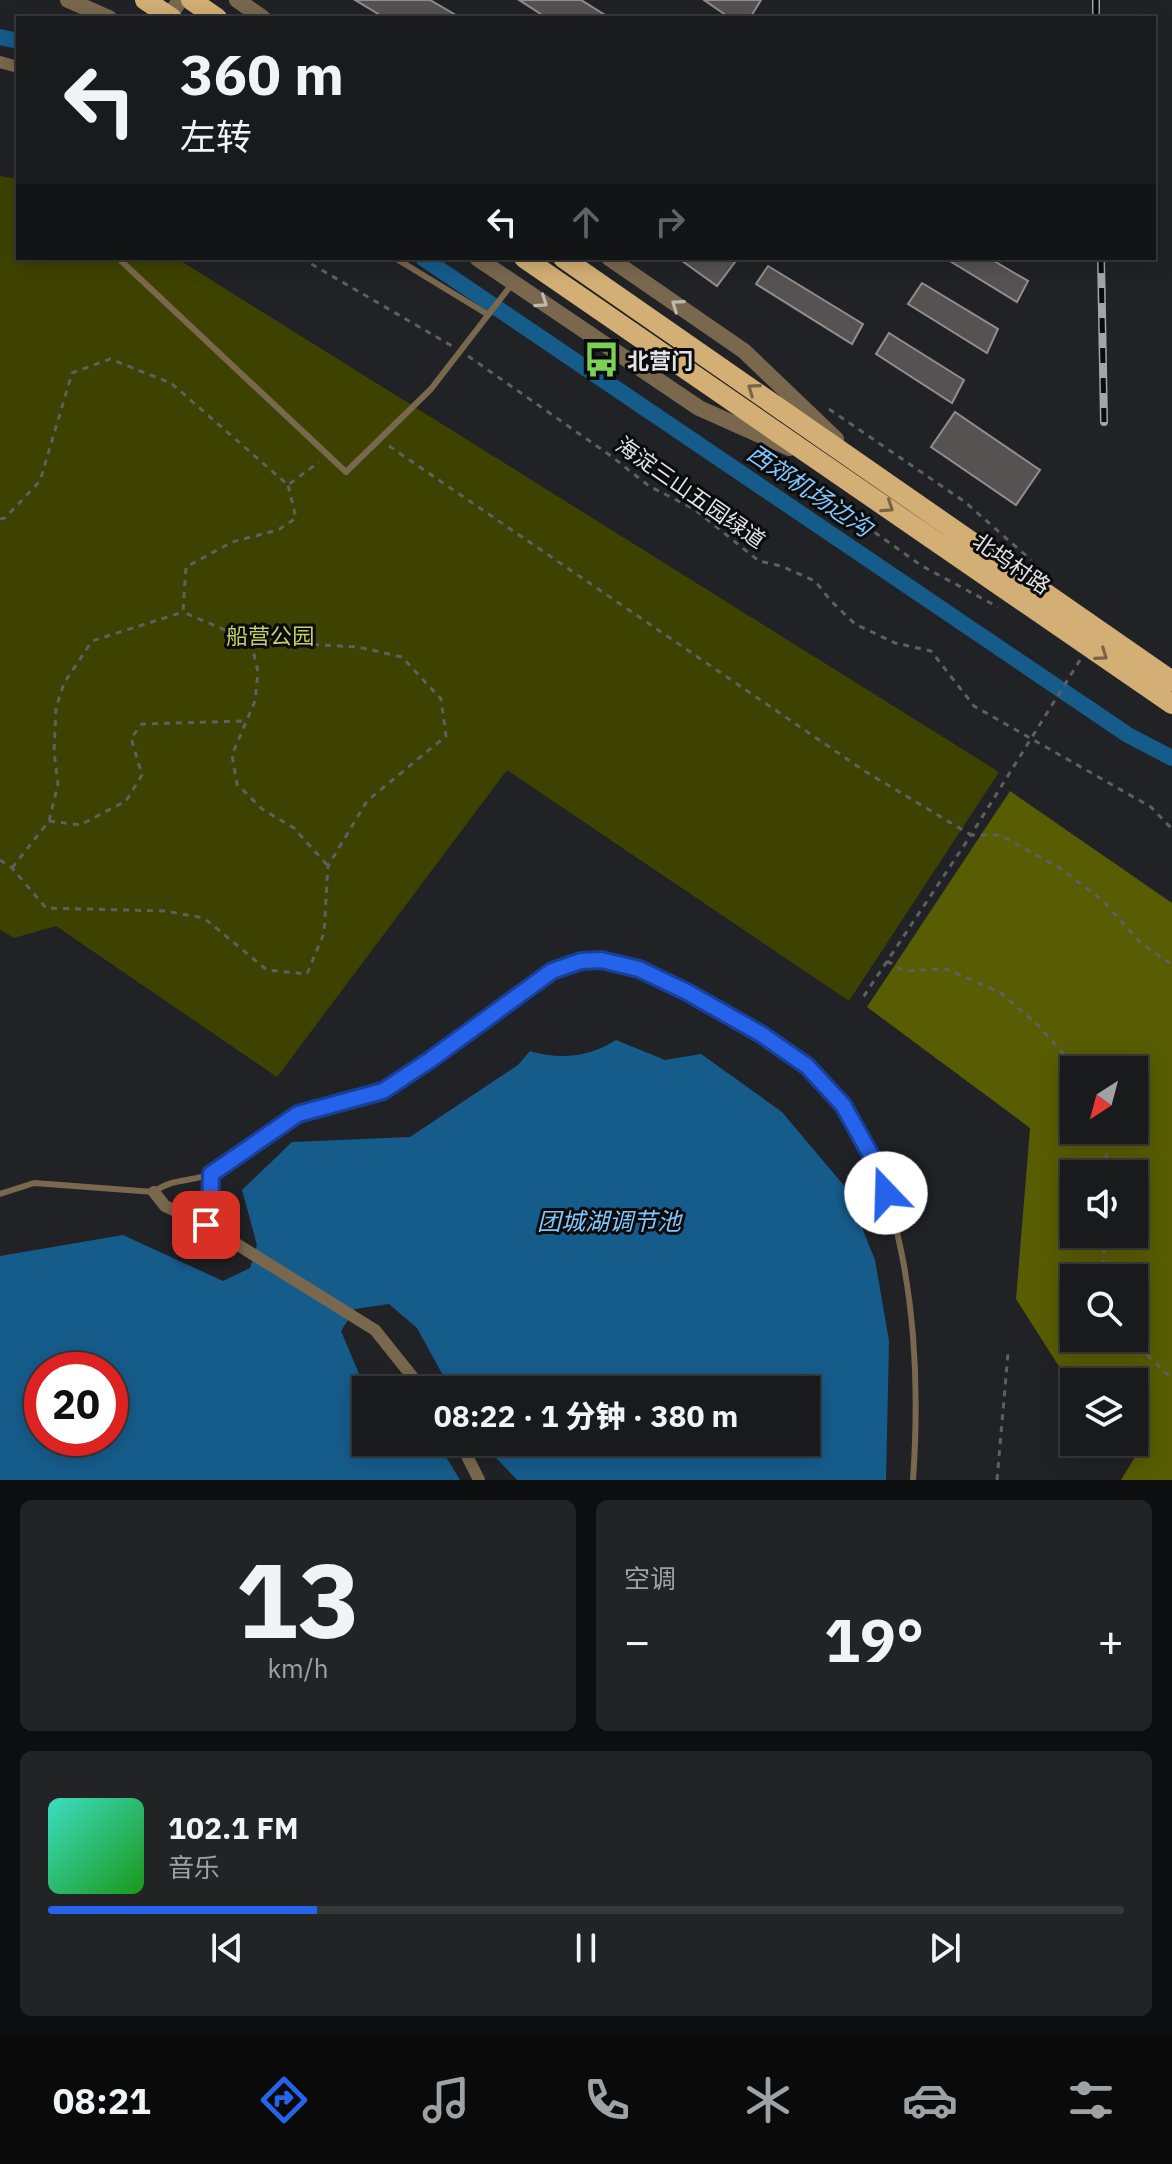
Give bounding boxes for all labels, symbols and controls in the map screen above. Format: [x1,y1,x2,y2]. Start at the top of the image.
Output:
text: 360 m [180,38,344,110]
icon: left [48,48,152,152]
text: 左转 [180,113,252,160]
icon: left [480,200,524,244]
icon: ahead [564,200,608,244]
icon: right [648,200,692,244]
one-way arrow [533,292,547,307]
one-way arrow [672,300,686,315]
bus stop icon: 北营门 [582,341,620,379]
place label: 北营门 [627,346,693,375]
one-way arrow [747,384,761,399]
street label: 海淀三山五园绿道 [611,430,771,554]
water label: 西郊机场边沟 [741,436,881,545]
one-way arrow [879,497,893,512]
street label: 北坞村路 [968,526,1056,600]
park label: 船营公园 [226,621,314,650]
one-way arrow [1093,645,1107,660]
north arrow [1060,1056,1148,1144]
map controls [1060,1056,1148,1456]
position arrow [844,1151,928,1235]
button: sound [1060,1160,1148,1248]
pin [172,1191,240,1259]
icon: arrive [184,1203,228,1247]
water label: 团城湖调节池 [537,1205,683,1237]
button: search [1060,1264,1148,1352]
speed limit sign: 20 [24,1352,128,1456]
button: layers [1060,1368,1148,1456]
text: 08:22 · 1 分钟 · 380 m [434,1396,738,1435]
text: 13 [236,1531,360,1667]
text: 空调 [624,1561,676,1595]
text: 19° [824,1600,924,1679]
text: − [624,1612,650,1669]
text: + [1098,1612,1124,1669]
text: km/h [267,1651,329,1685]
text: 102.1 FM [168,1808,299,1847]
text: 音乐 [168,1850,220,1884]
icon: previous [205,1926,249,1970]
icon: pause [564,1926,608,1970]
icon: next [923,1926,967,1970]
icon: directions [256,2072,312,2128]
icon: music [418,2072,474,2128]
icon: phone [579,2072,635,2128]
icon: climate [740,2072,796,2128]
icon: car [902,2072,958,2128]
icon: filters [1063,2072,1119,2128]
text: 08:21 [53,2077,151,2124]

